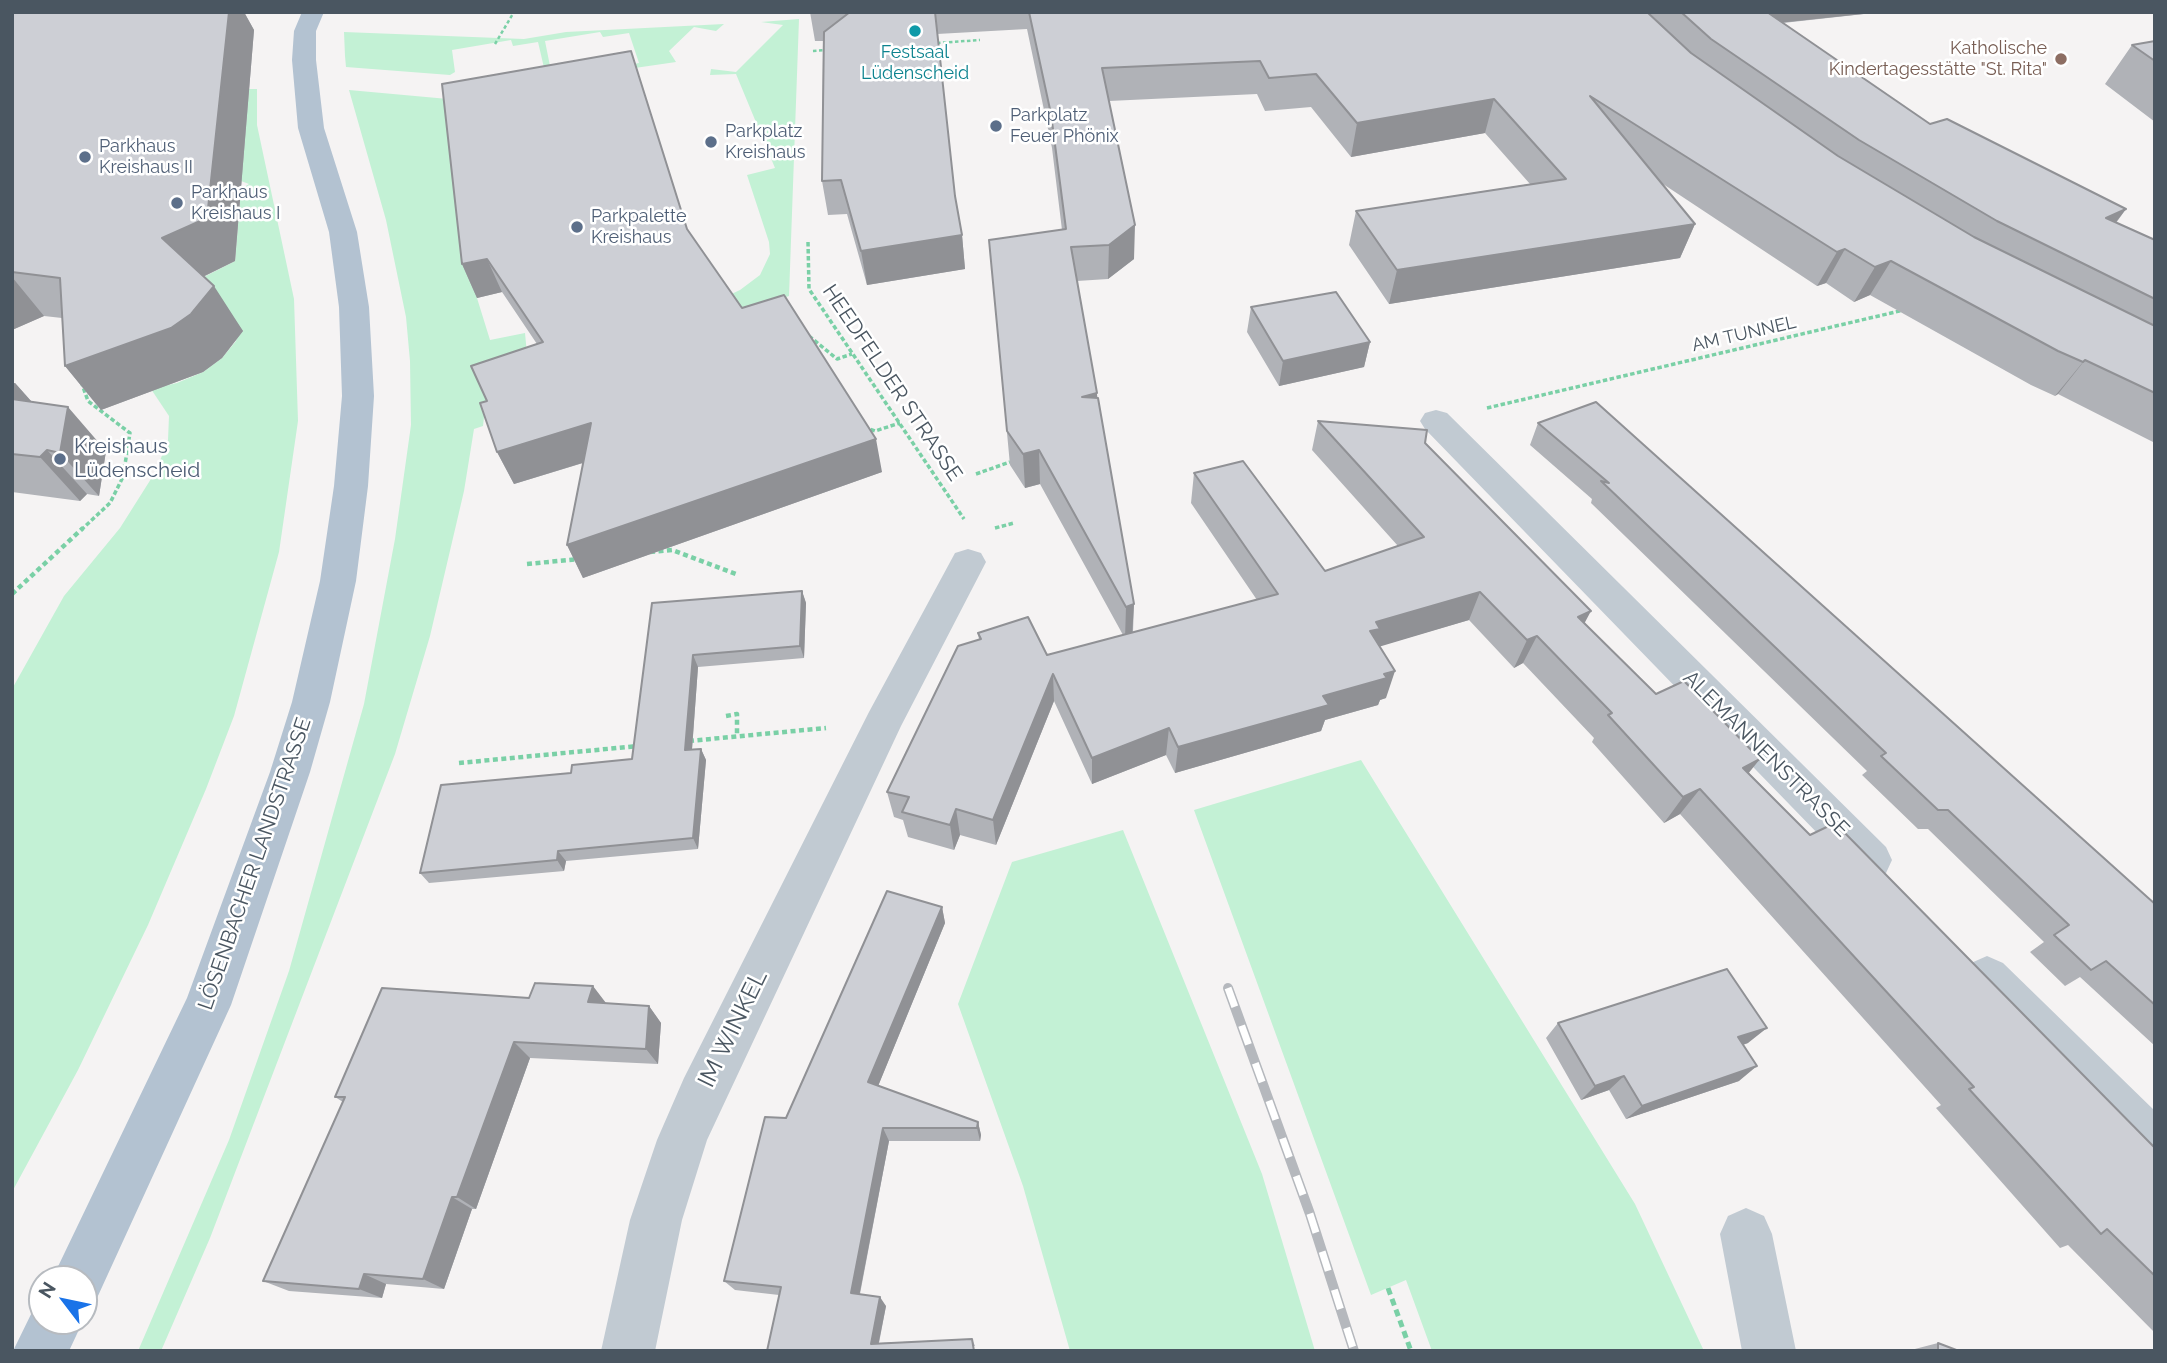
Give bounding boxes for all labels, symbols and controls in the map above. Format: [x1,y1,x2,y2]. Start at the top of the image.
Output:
marker: Festsaal Lüdenscheid [907,23,923,39]
place label: Katholische Kindertagesstätte "St. Rita" [1829,38,2047,80]
place label: Festsaal Lüdenscheid [861,42,969,84]
marker: Katholische Kindertagesstätte "St. Rita" [2053,51,2069,67]
place label: Parkplatz Feuer Phönix [1010,105,1119,148]
marker: Parkplatz Feuer Phönix [988,118,1004,134]
place label: Parkplatz Kreishaus [725,121,805,164]
marker: Parkplatz Kreishaus [703,134,719,150]
place label: Parkhaus Kreishaus II [99,136,193,178]
marker: Parkhaus Kreishaus II [77,149,93,165]
place label: Parkhaus Kreishaus I [191,182,281,224]
marker: Parkhaus Kreishaus I [169,195,185,211]
place label: Parkpalette Kreishaus [591,206,687,248]
marker: Parkpalette Kreishaus [569,219,585,235]
street label: HEEDFELDER STRASSE [817,280,967,486]
street label: AM TUNNEL [1690,312,1798,356]
place label: Kreishaus Lüdenscheid [74,434,200,484]
marker: Kreishaus Lüdenscheid [52,451,68,467]
street label: ALEMANNENSTRASSE [1678,666,1854,842]
street label: LÖSENBACHER LANDSTRASSE [193,715,317,1013]
street label: IM WINKEL [692,966,774,1092]
north arrow [28,1265,98,1335]
text: N [34,1278,60,1302]

